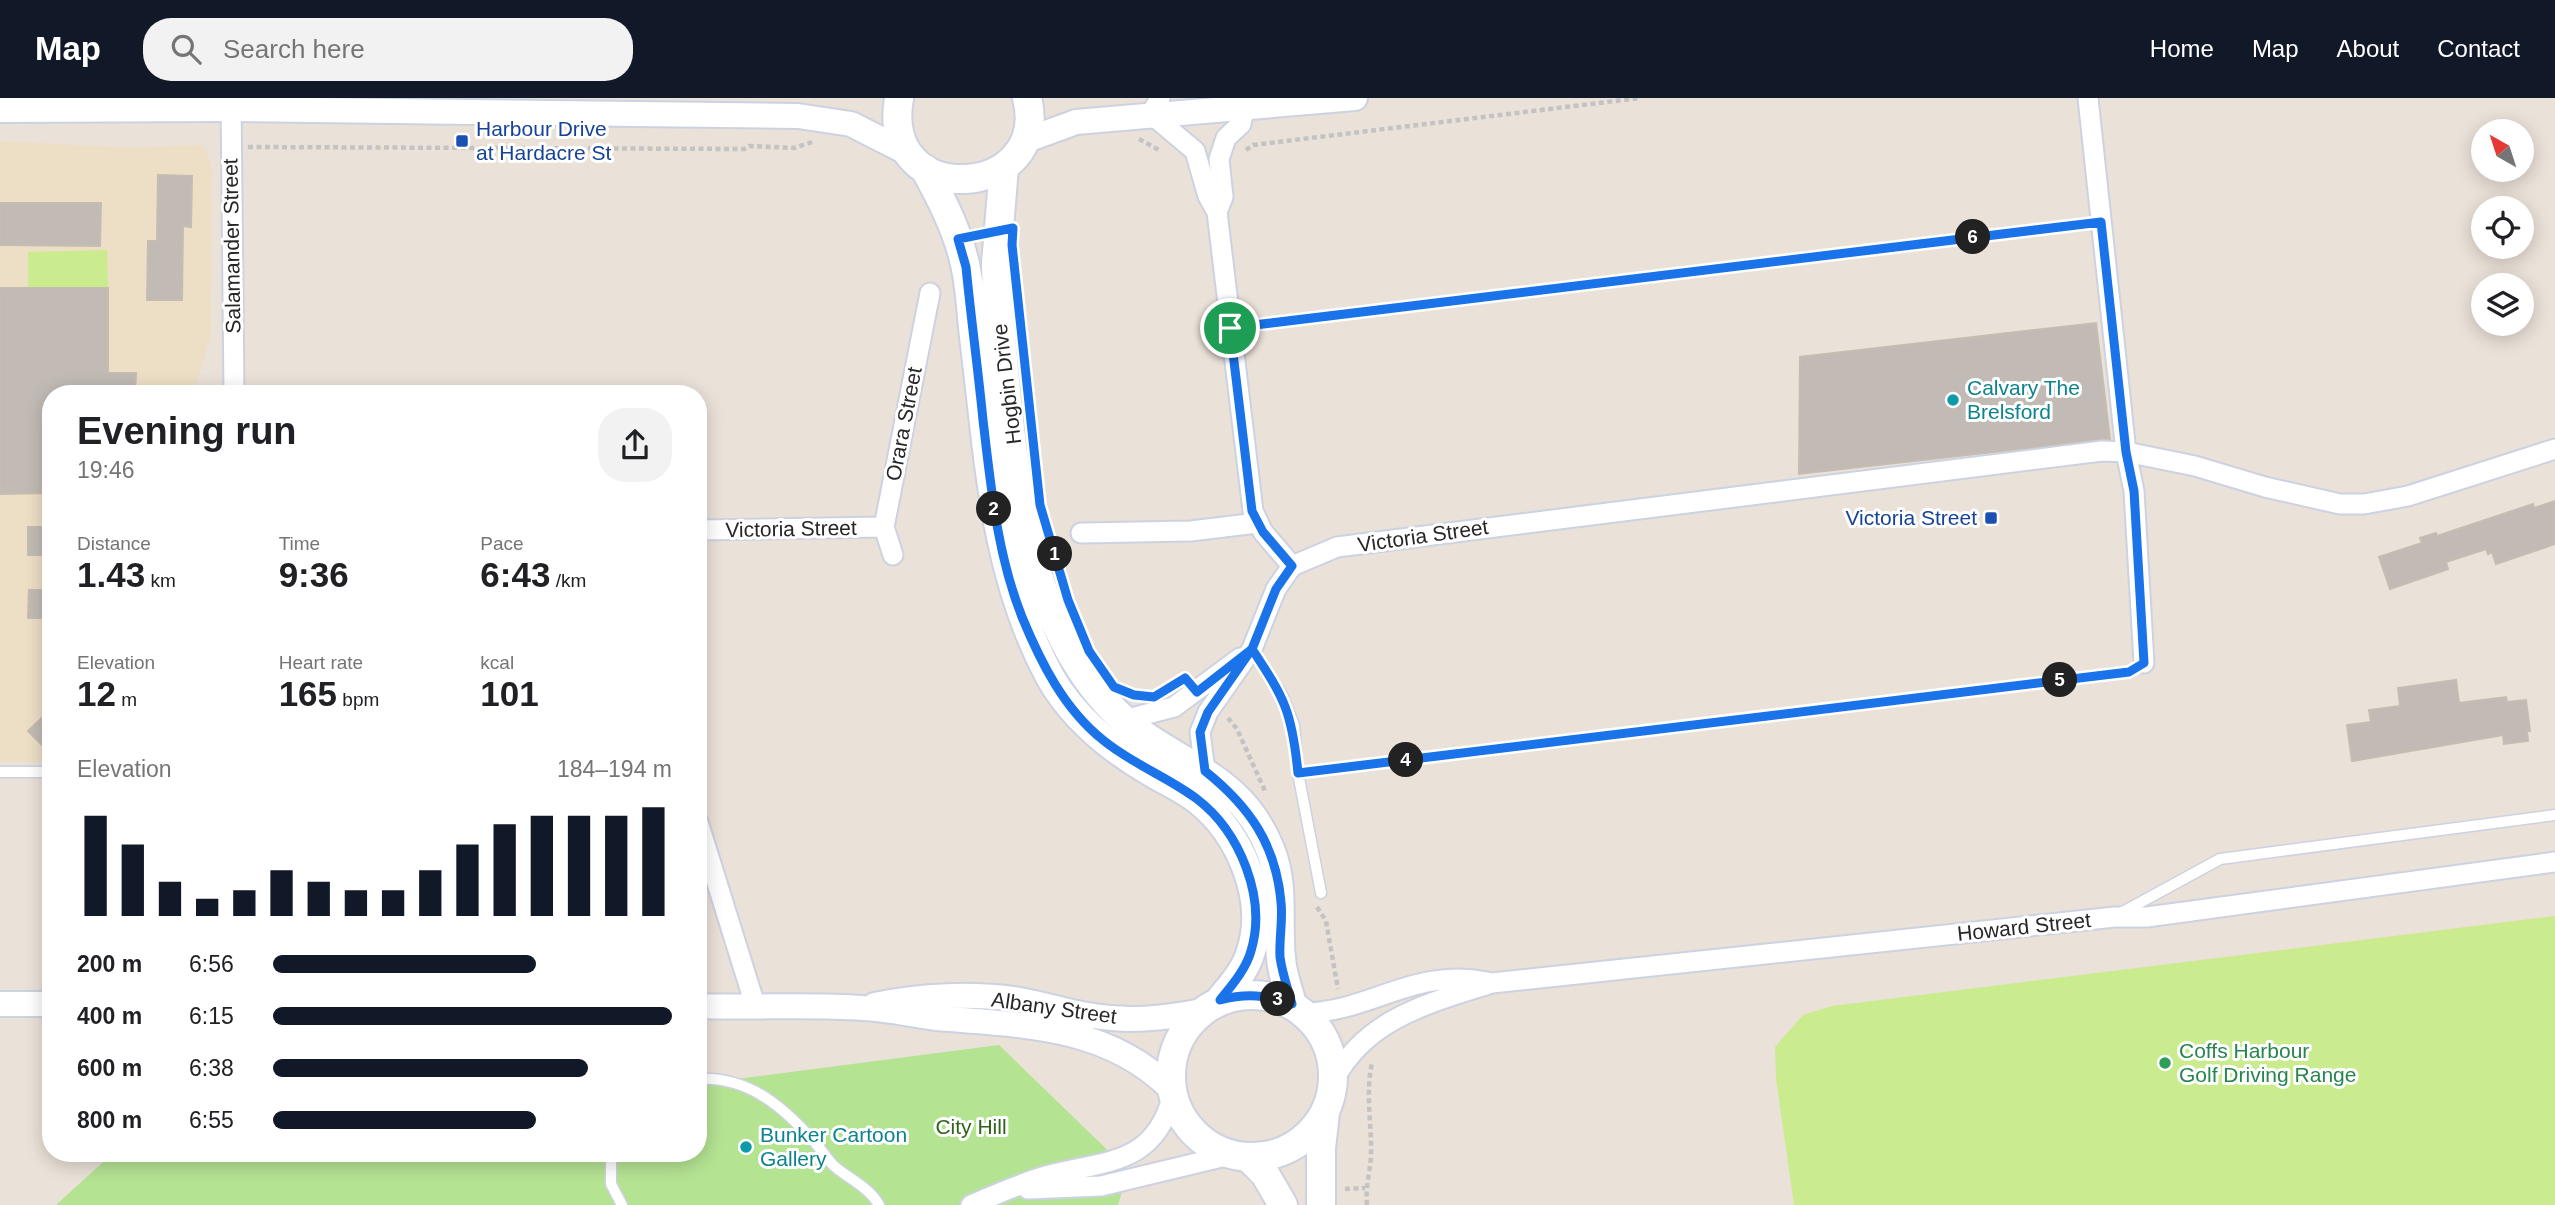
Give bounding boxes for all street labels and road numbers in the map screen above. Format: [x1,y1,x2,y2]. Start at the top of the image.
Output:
street label: Salamander Street [218,158,245,334]
street label: Hogbin Drive [988,322,1025,446]
street label: Orara Street [881,365,926,483]
street label: Victoria Street [1356,515,1490,556]
street label: Victoria Street [725,516,857,541]
street label: Howard Street [1956,908,2092,945]
street label: Albany Street [990,987,1118,1028]

